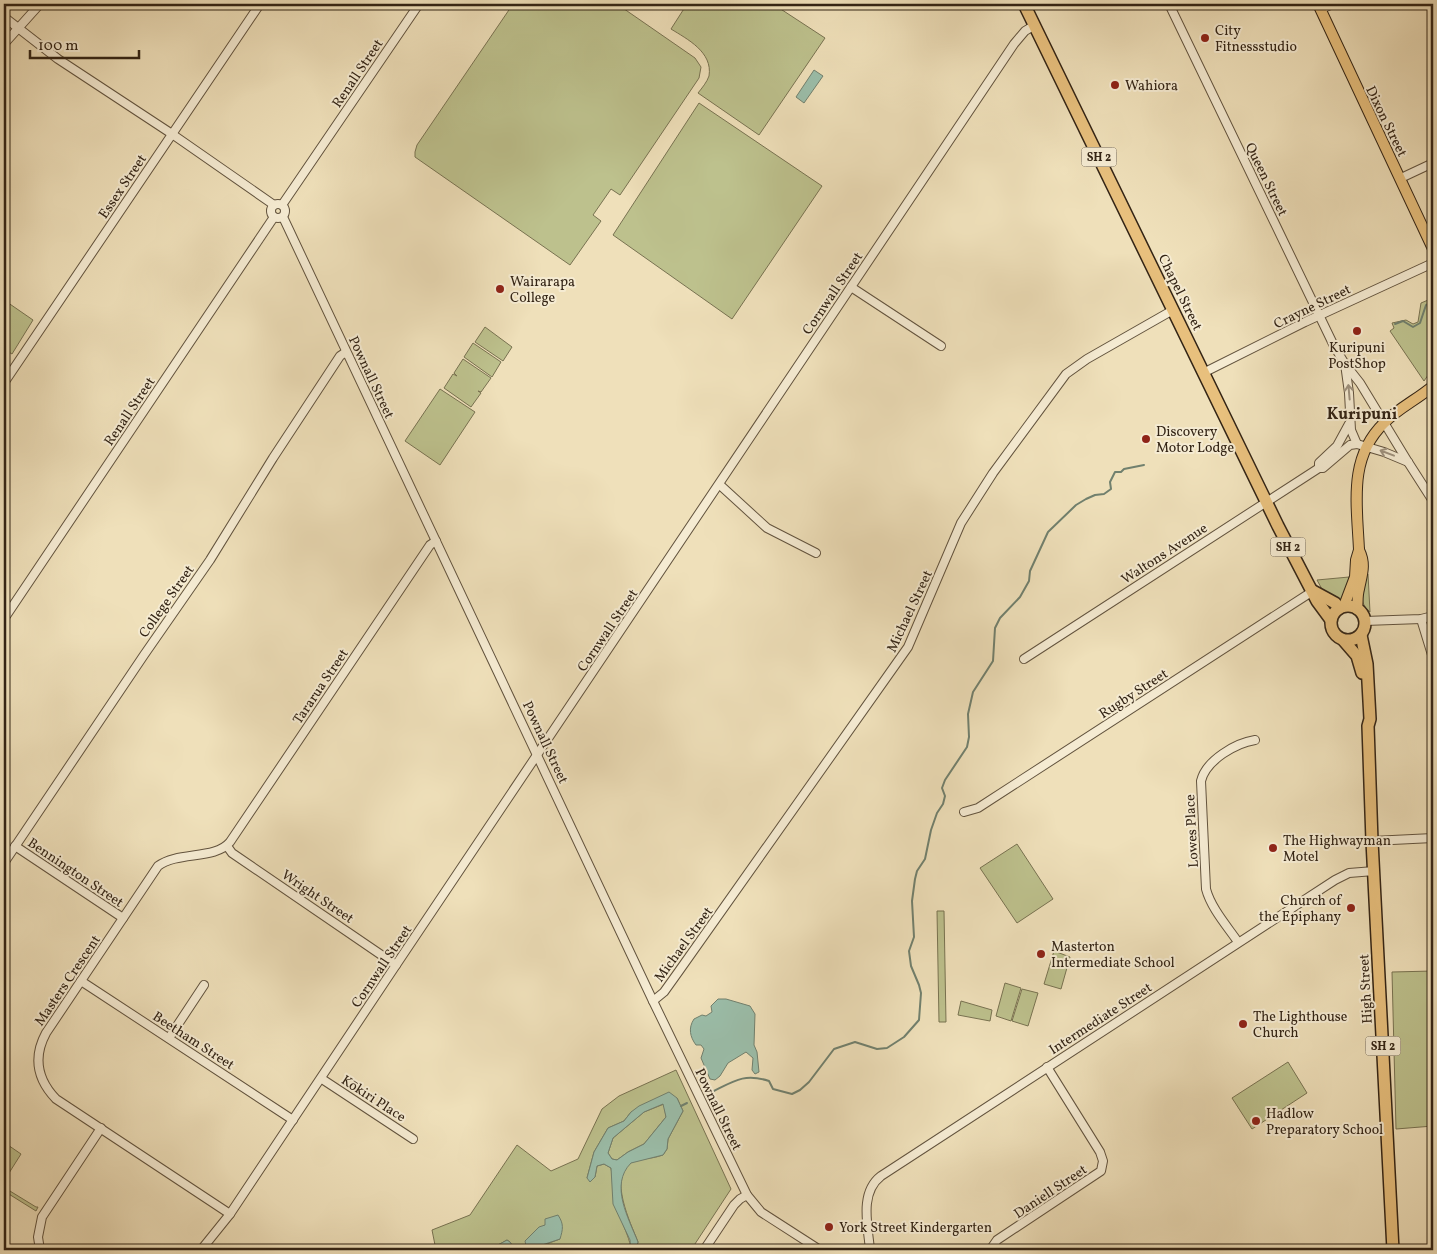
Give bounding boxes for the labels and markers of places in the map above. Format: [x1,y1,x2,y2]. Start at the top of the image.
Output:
place label: City Fitnessstudio [1215,22,1297,57]
marker: City Fitnessstudio [1199,32,1211,44]
place label: Wahiora [1125,77,1178,96]
marker: Wahiora [1109,79,1121,91]
place label: Wairarapa College [510,273,575,308]
marker: Wairarapa College [494,283,506,295]
marker: Kuripuni PostShop [1351,325,1363,337]
place label: Kuripuni PostShop [1328,339,1386,374]
place label: Discovery Motor Lodge [1156,423,1234,458]
marker: Discovery Motor Lodge [1140,433,1152,445]
place label: The Highwayman Motel [1283,832,1391,867]
marker: The Highwayman Motel [1267,842,1279,854]
place label: Church of the Epiphany [1259,892,1342,927]
marker: Church of the Epiphany [1345,902,1357,914]
place label: Masterton Intermediate School [1051,938,1175,973]
marker: Masterton Intermediate School [1035,948,1047,960]
place label: The Lighthouse Church [1253,1008,1348,1043]
marker: The Lighthouse Church [1237,1018,1249,1030]
place label: Hadlow Preparatory School [1266,1105,1383,1140]
marker: Hadlow Preparatory School [1250,1115,1262,1127]
place label: York Street Kindergarten [839,1219,992,1238]
marker: York Street Kindergarten [823,1221,835,1233]

